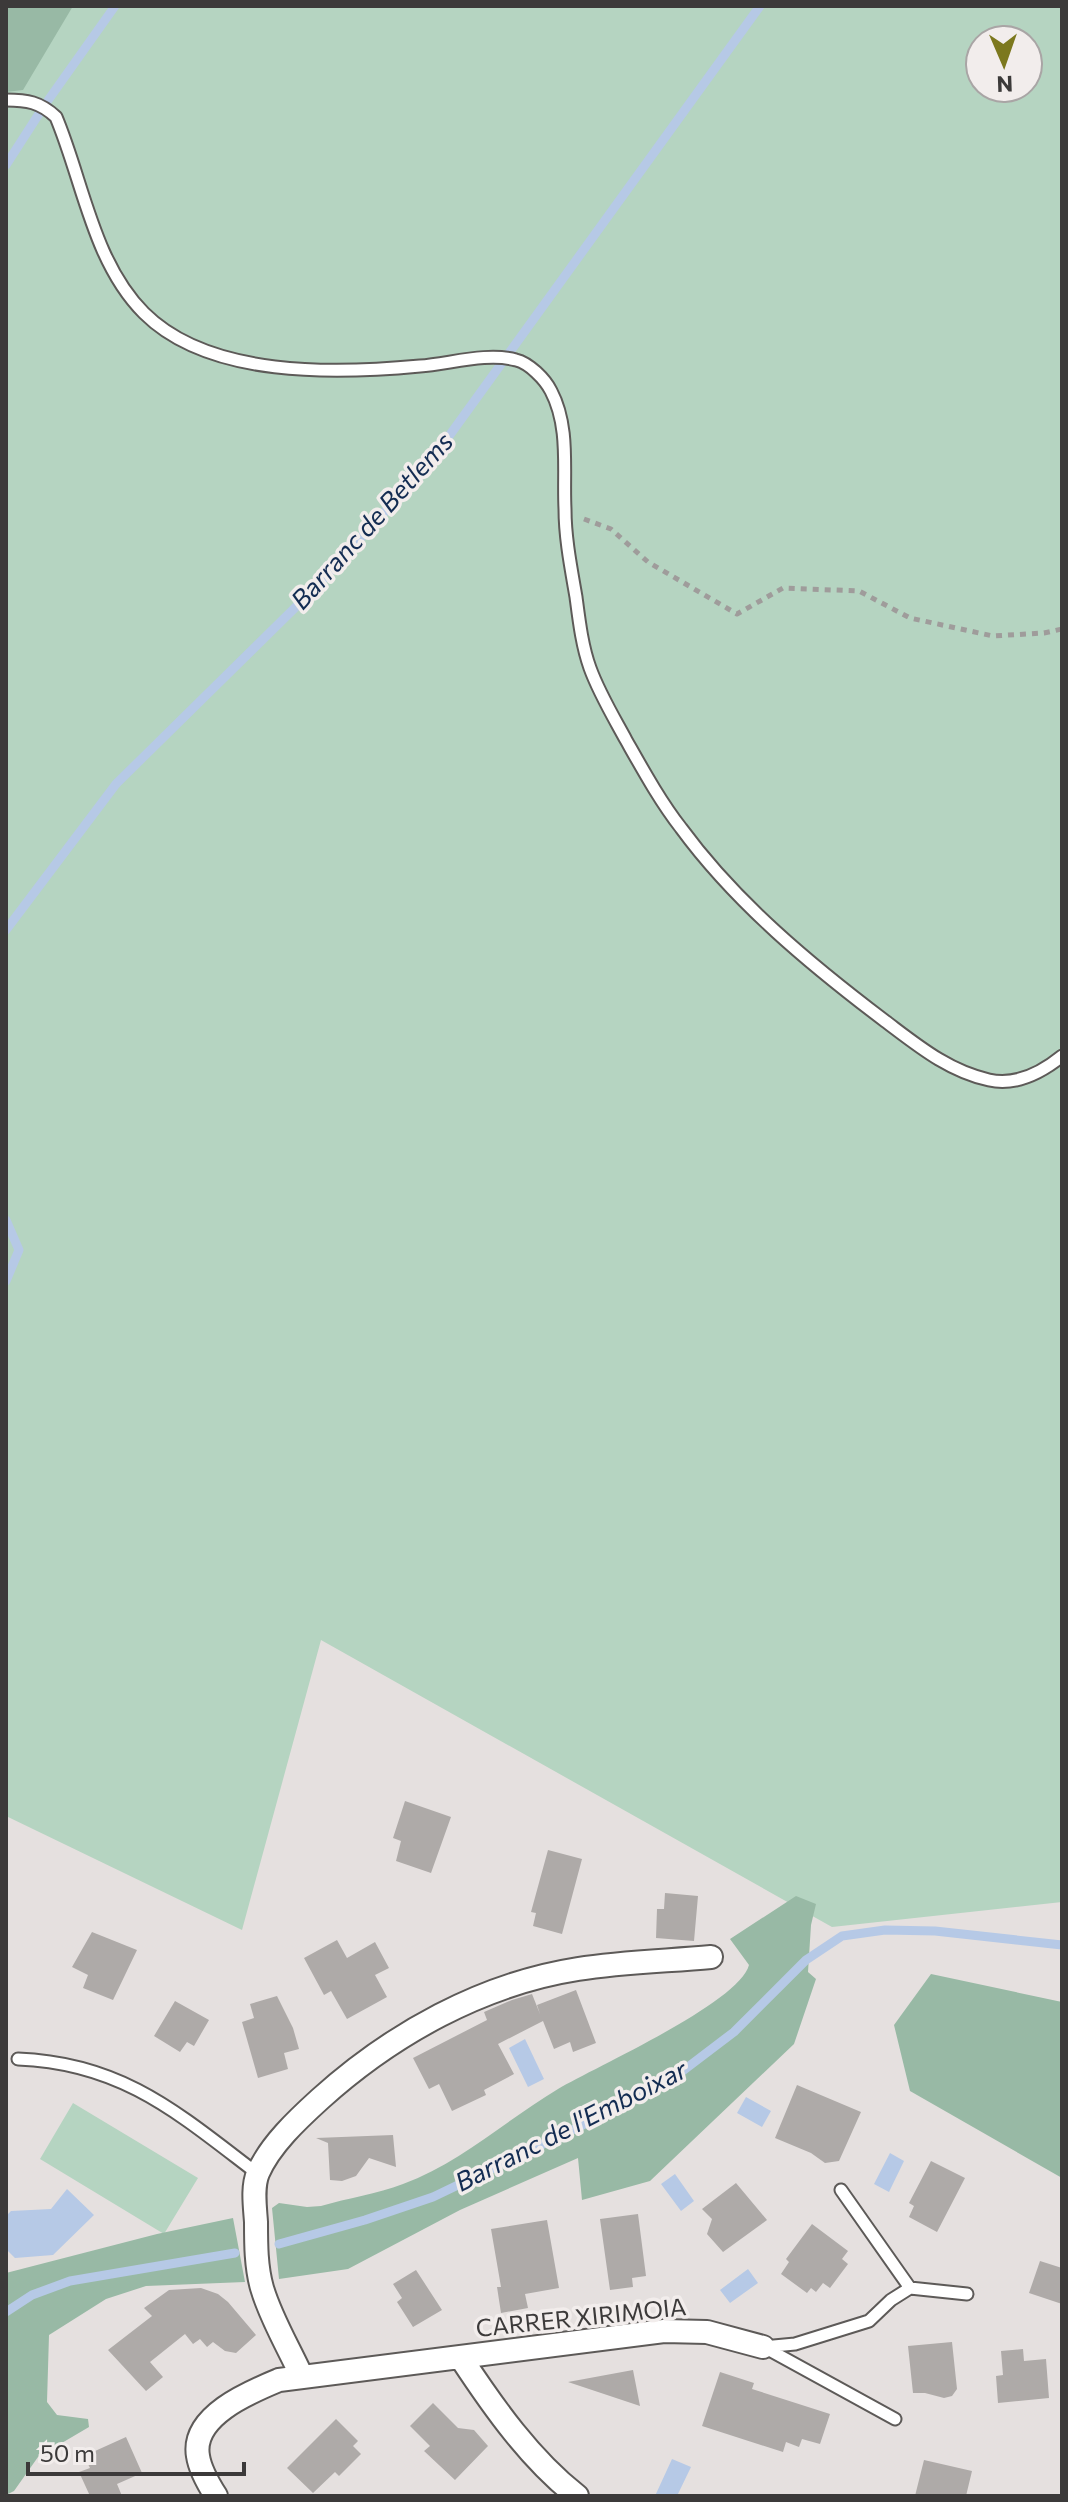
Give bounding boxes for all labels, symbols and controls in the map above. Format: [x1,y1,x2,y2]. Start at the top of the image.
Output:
north arrow [964,24,1044,104]
text: N [996,71,1013,98]
water label: Barranc de Betlems [284,425,458,615]
water label: Barranc de l'Emboixar [449,2052,693,2197]
street label: CARRER XIRIMOIA [474,2291,687,2342]
scale bar [28,2426,244,2476]
text: 50 m [40,2438,95,2467]

